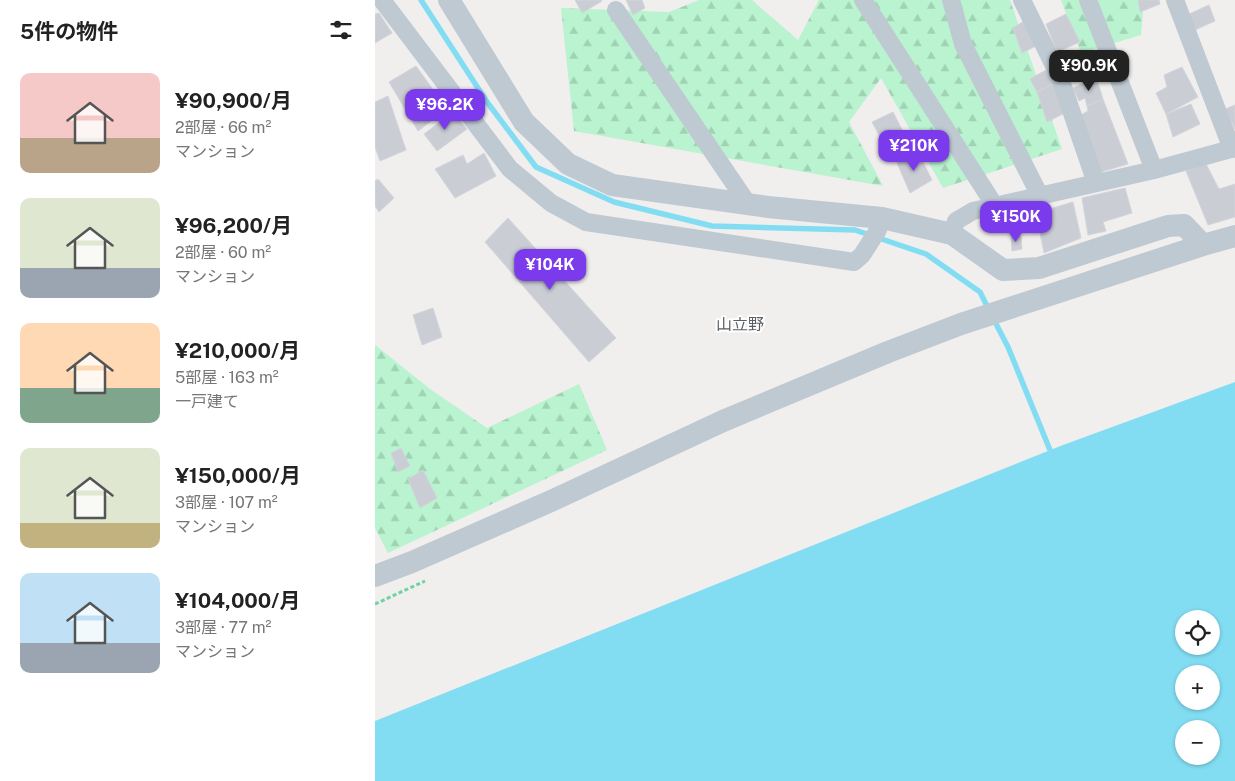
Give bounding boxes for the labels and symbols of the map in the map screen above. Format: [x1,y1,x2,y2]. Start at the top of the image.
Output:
pin: ¥90.9K [1048,49,1130,92]
pin: ¥96.2K [404,88,486,131]
pin: ¥210K [879,130,949,172]
pin: ¥150K [981,200,1051,243]
pin: ¥104K [515,248,585,291]
district label: 山立野 [716,315,764,334]

